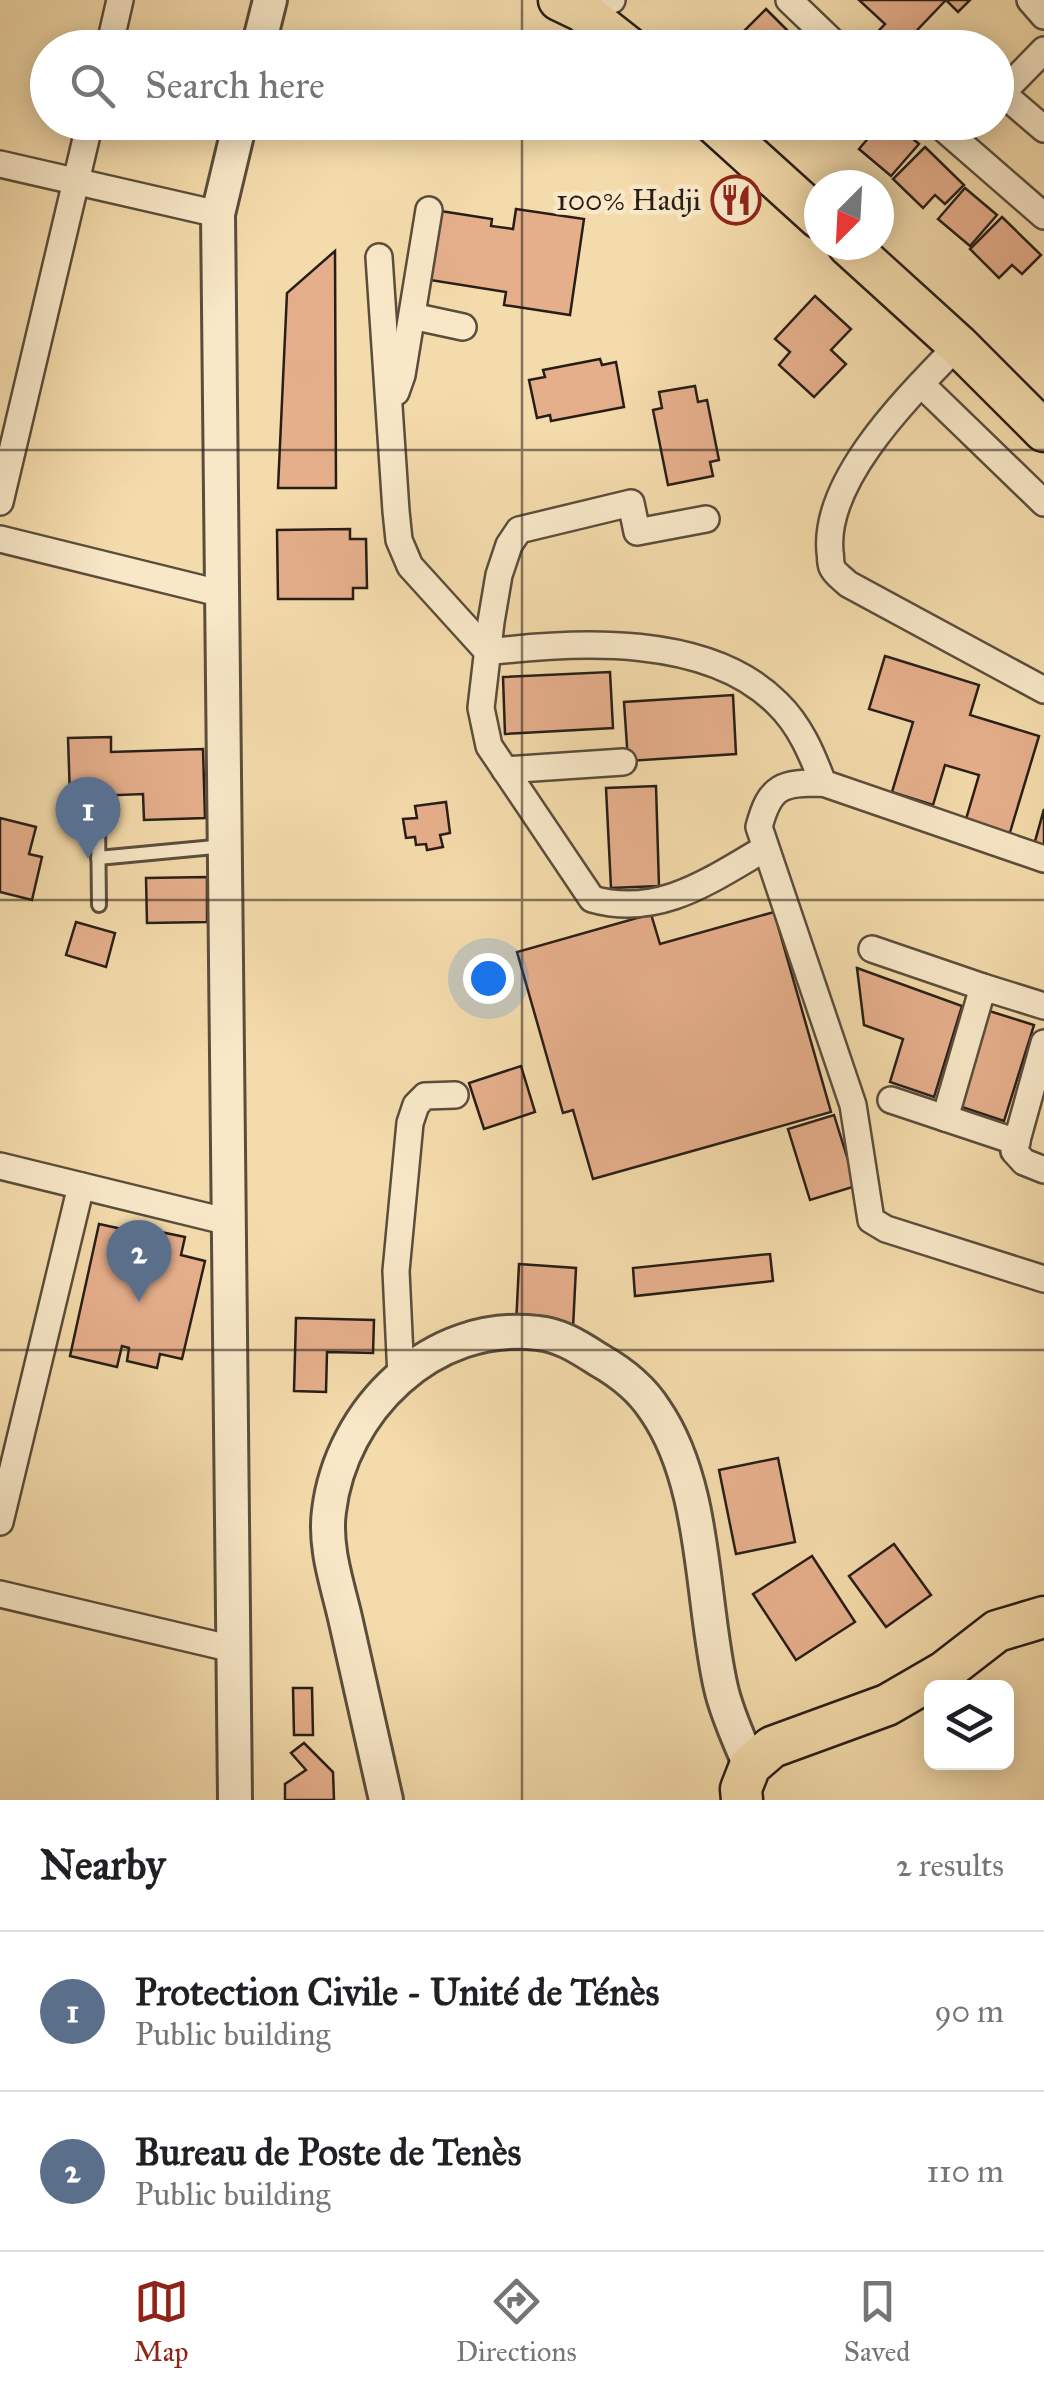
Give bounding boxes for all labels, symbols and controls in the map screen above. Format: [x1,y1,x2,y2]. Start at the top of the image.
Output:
search box [30,30,1014,140]
icon: search [65,58,120,113]
text: Search here [145,62,325,108]
north arrow [804,170,894,260]
restaurant icon: 100% Hadji [710,174,762,226]
place label: 100% Hadji [556,182,701,218]
pin: 1 [56,776,120,859]
your location [463,953,514,1004]
pin: 2 [106,1220,172,1302]
map controls [924,1680,1014,1770]
button: layers [924,1680,1014,1770]
text: Nearby [40,1839,165,1891]
text: 2 results [896,1846,1004,1885]
text: Protection Civile - Unité de Ténès [135,1969,659,2015]
text: 1 [66,1992,79,2031]
text: 90 m [934,1992,1004,2031]
text: Public building [135,2015,330,2054]
text: Bureau de Poste de Tenès [135,2129,521,2175]
text: 2 [65,2152,80,2191]
text: 110 m [926,2152,1004,2191]
text: Public building [135,2175,330,2214]
tab: Map [134,2274,189,2369]
tab: Directions [456,2274,577,2369]
tab: Saved [844,2274,910,2369]

